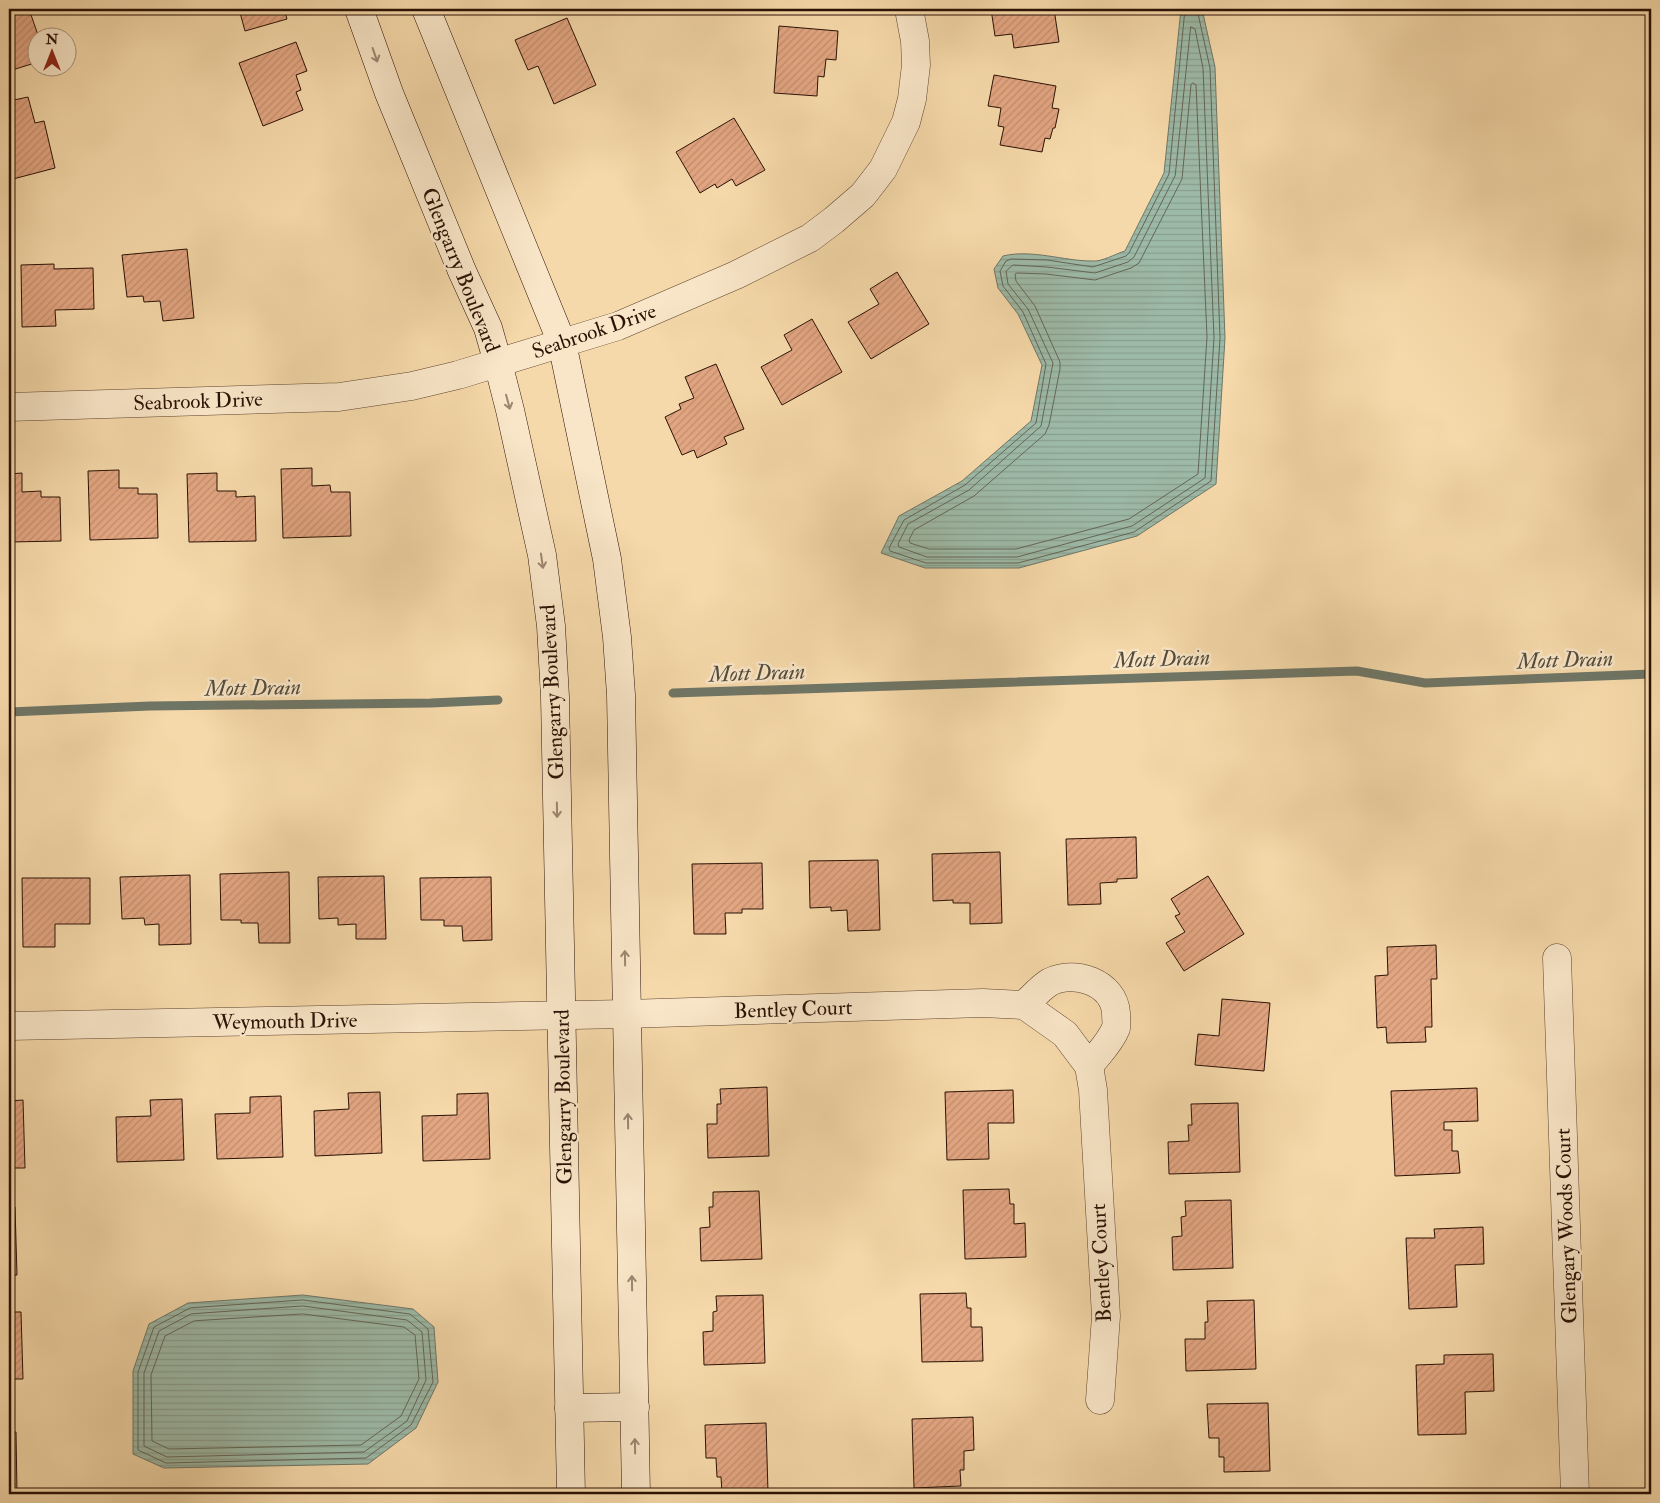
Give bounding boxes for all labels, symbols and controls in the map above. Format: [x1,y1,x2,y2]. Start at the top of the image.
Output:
north arrow [28,28,78,78]
text: N [45,31,59,48]
one-way arrow [371,46,380,62]
street label: Glengarry Boulevard [415,184,506,357]
street label: Seabrook Drive [528,298,660,365]
street label: Seabrook Drive [133,386,264,417]
one-way arrow [504,394,513,410]
one-way arrow [538,553,548,569]
street label: Glengarry Boulevard [534,603,571,780]
water label: Mott Drain [1111,643,1211,675]
water label: Mott Drain [1514,644,1614,676]
water label: Mott Drain [706,657,806,689]
water label: Mott Drain [203,673,301,703]
one-way arrow [552,802,562,818]
one-way arrow [620,950,630,966]
street label: Bentley Court [733,994,853,1025]
street label: Weymouth Drive [211,1007,358,1036]
street label: Glengarry Boulevard [548,1008,579,1185]
one-way arrow [624,1113,633,1129]
street label: Glengary Woods Court [1550,1128,1583,1324]
street label: Bentley Court [1085,1203,1118,1323]
one-way arrow [627,1275,637,1292]
one-way arrow [631,1438,640,1454]

